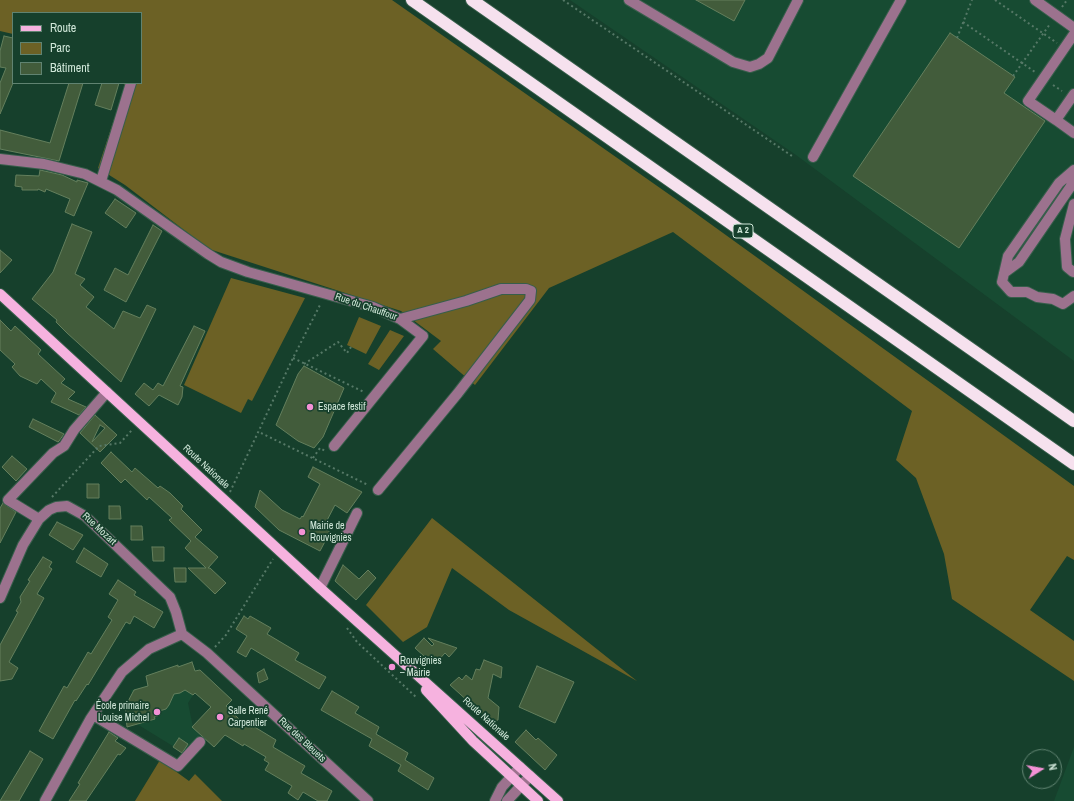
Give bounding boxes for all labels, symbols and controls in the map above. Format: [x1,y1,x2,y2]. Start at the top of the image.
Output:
legend [12,12,142,84]
text: Route [50,20,76,36]
text: Parc [50,40,70,56]
text: Bâtiment [50,60,89,76]
road number: A 2 [733,224,753,238]
street label: Rue du Chauffour [334,291,398,323]
place label: Espace festif [318,401,365,413]
marker: Espace festif [305,402,315,412]
street label: Route Nationale [180,442,232,492]
street label: Rue Mozart [79,510,119,548]
place label: Mairie de Rouvignies [310,520,351,544]
marker: Mairie de Rouvignies [297,527,307,537]
place label: Rouvignies – Mairie [400,655,441,678]
marker: Rouvignies – Mairie [387,662,397,672]
street label: Route Nationale [460,695,512,743]
place label: École primaire Louise Michel [96,700,149,724]
place label: Salle René Carpentier [228,705,268,728]
marker: École primaire Louise Michel [152,707,162,717]
marker: Salle René Carpentier [215,712,225,722]
street label: Rue des Bleuets [276,715,328,765]
north arrow [1022,749,1062,789]
text: N [1045,762,1060,771]

